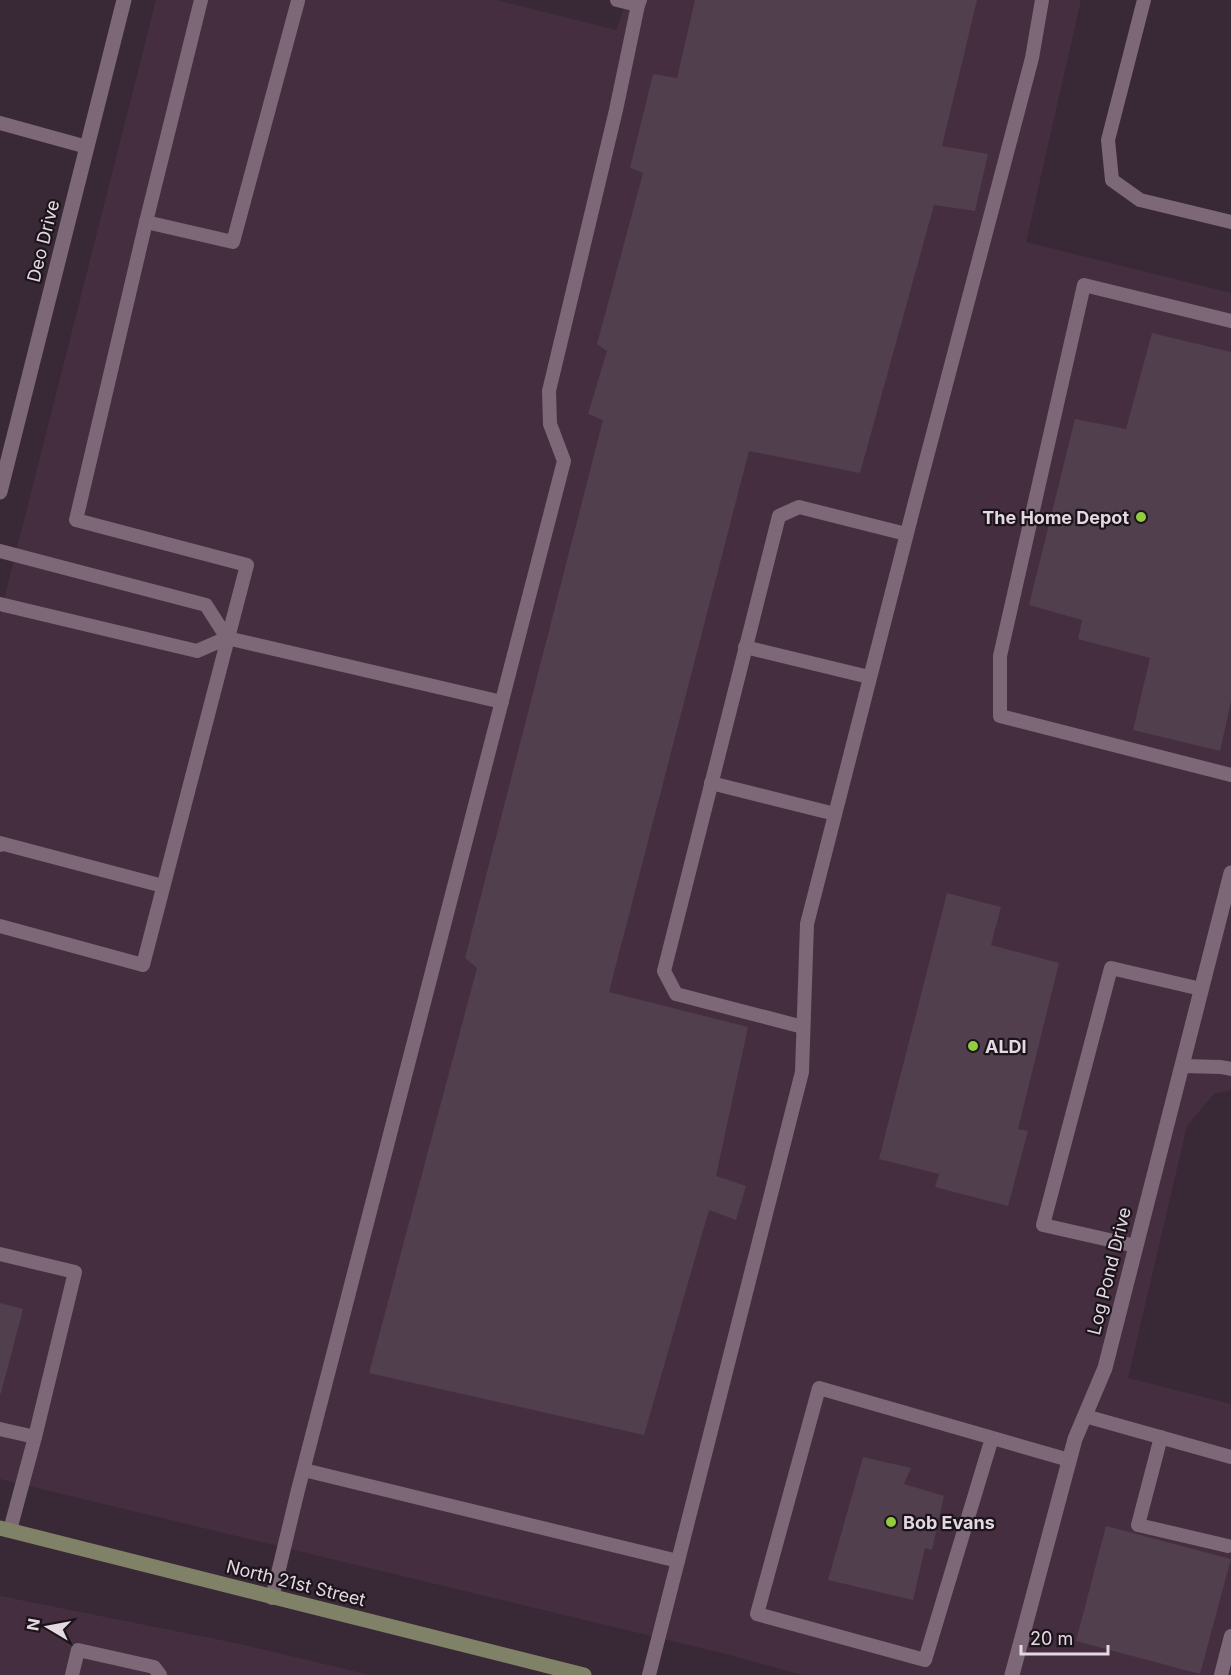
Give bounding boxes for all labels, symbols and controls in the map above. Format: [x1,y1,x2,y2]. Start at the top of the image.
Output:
street label: Deo Drive [23,198,63,284]
place label: The Home Depot [982,507,1129,528]
marker: The Home Depot [1134,510,1148,524]
place label: ALDI [985,1036,1027,1057]
marker: ALDI [966,1039,980,1053]
street label: Log Pond Drive [1083,1205,1135,1337]
place label: Bob Evans [903,1512,995,1533]
marker: Bob Evans [884,1515,898,1529]
street label: North 21st Street [224,1556,368,1610]
north arrow [18,1597,78,1657]
text: N [22,1617,44,1632]
scale bar [1021,1618,1108,1656]
text: 20 m [1030,1628,1073,1649]

